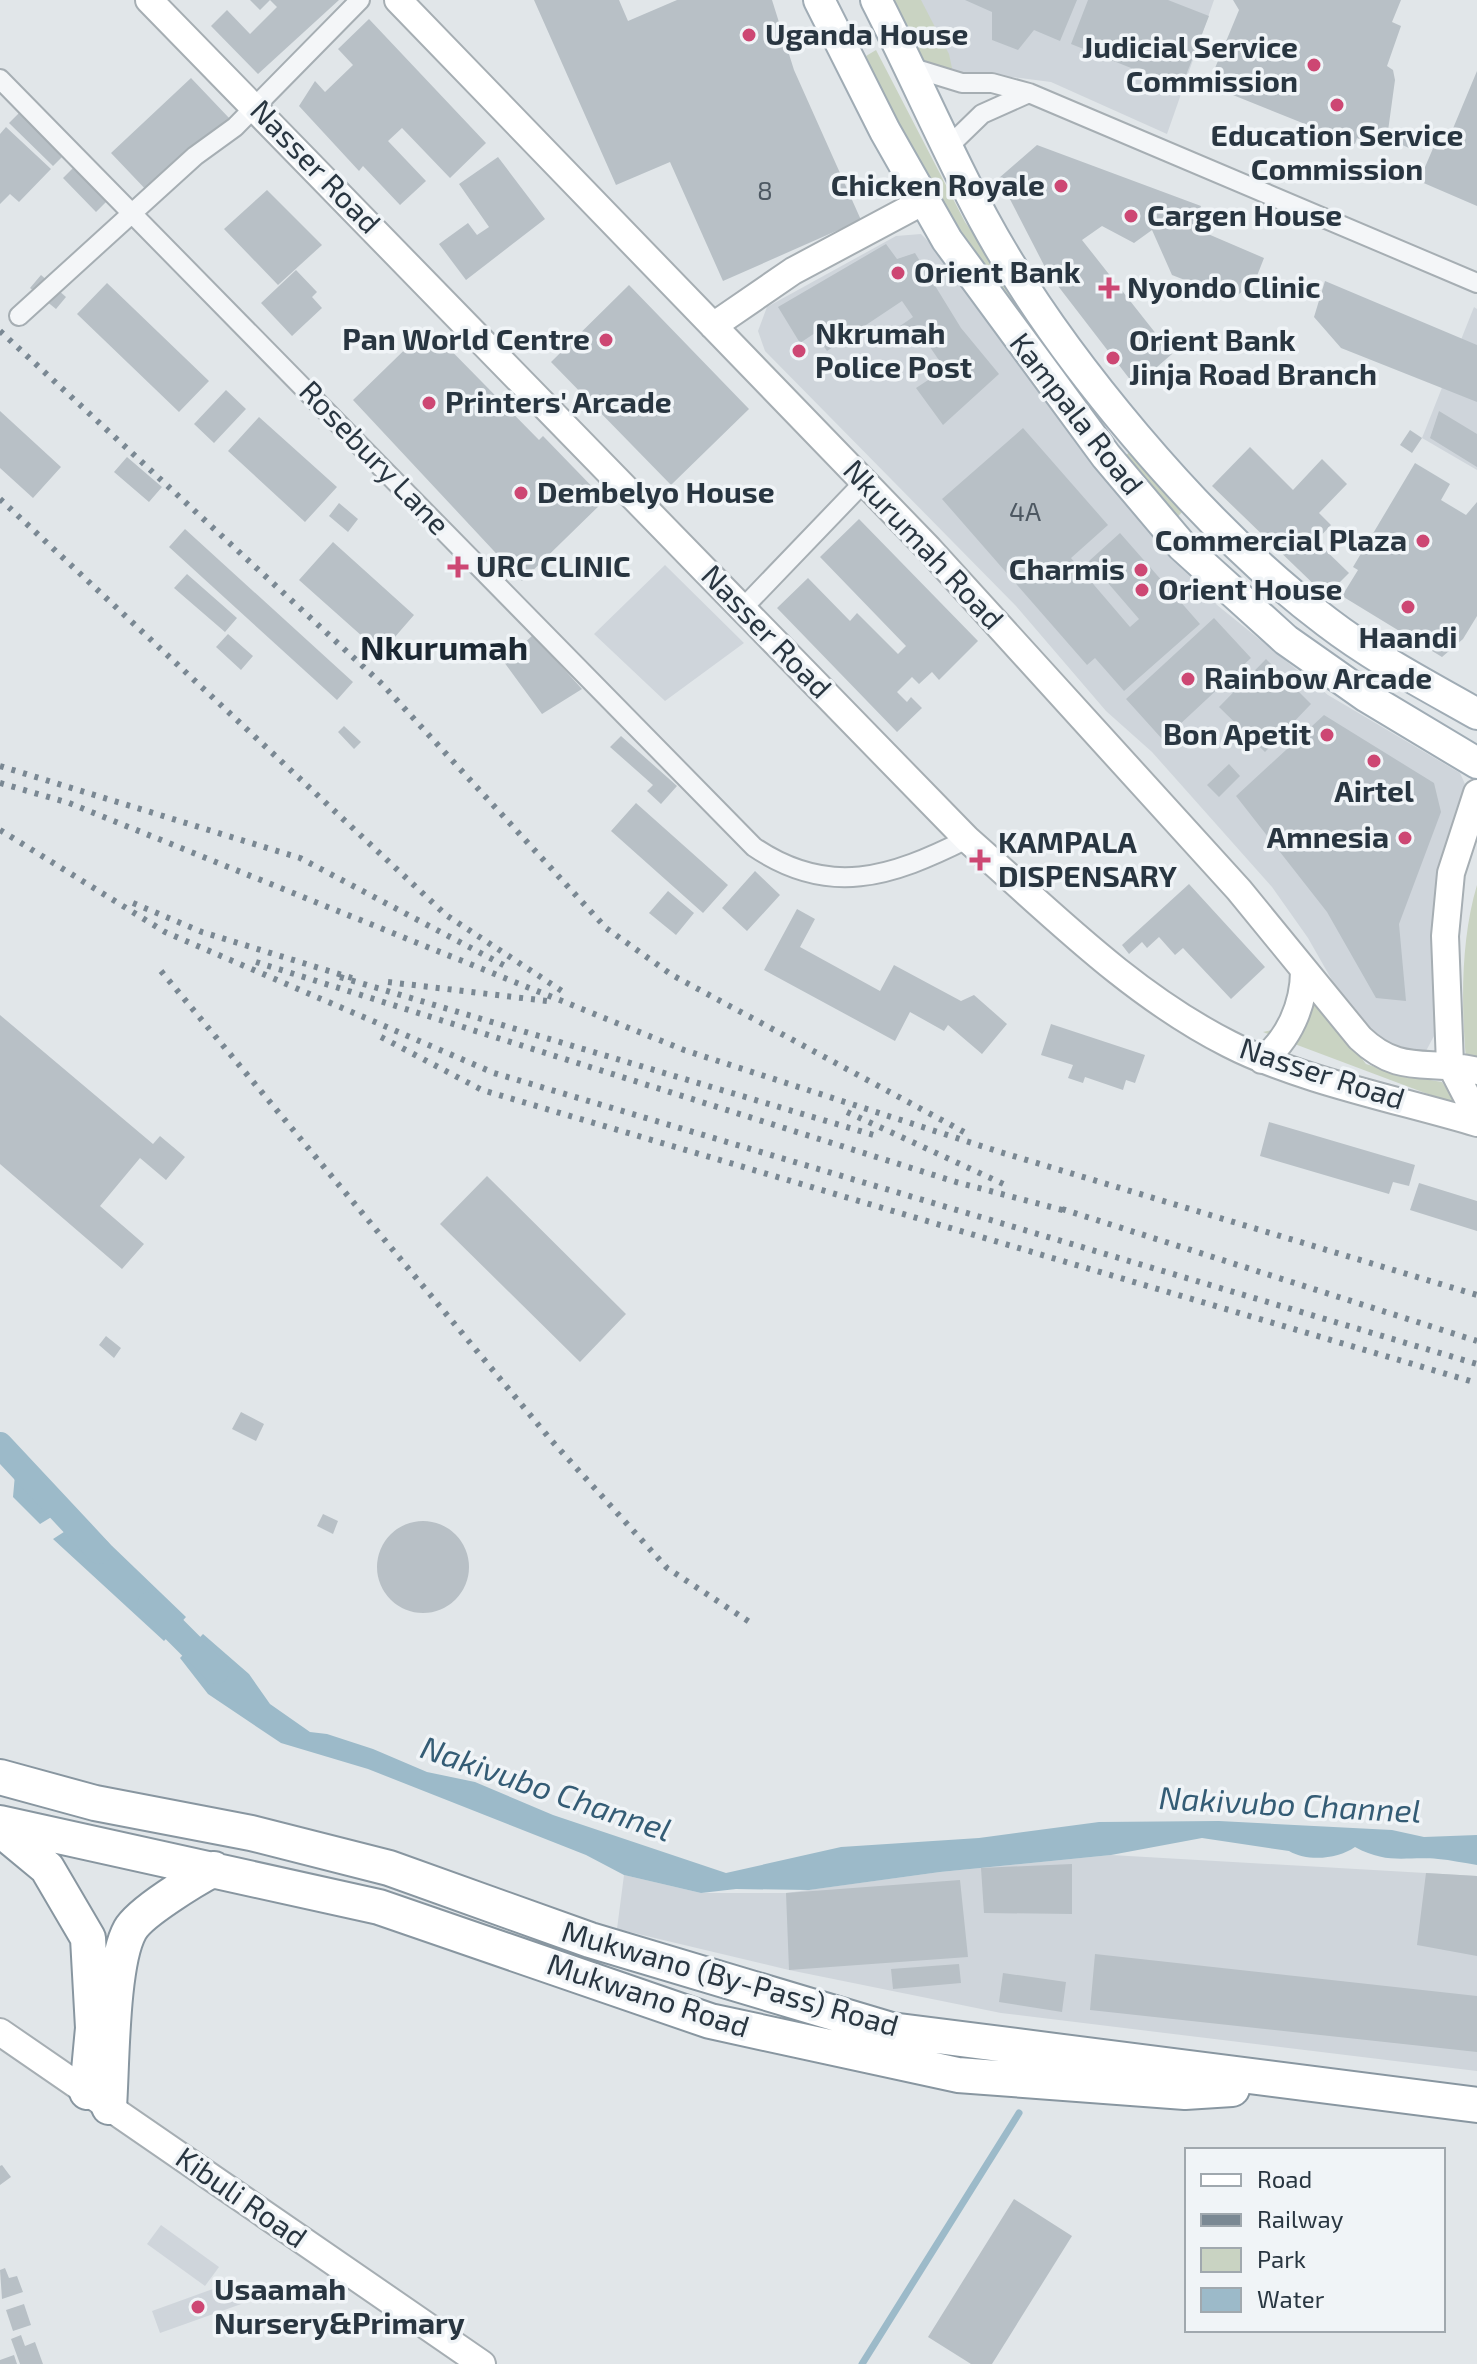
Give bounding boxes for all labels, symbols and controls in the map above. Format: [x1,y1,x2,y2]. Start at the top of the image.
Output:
place label: Uganda House [765,15,968,51]
marker: Uganda House [740,26,758,44]
place label: Judicial Service Commission [1082,28,1298,98]
marker: Judicial Service Commission [1305,56,1323,74]
street label: Nasser Road [244,91,389,240]
marker: Education Service Commission [1328,96,1346,114]
place label: Education Service Commission [1211,116,1463,186]
place label: Chicken Royale [831,166,1045,203]
house number: 8 [757,174,773,205]
marker: Chicken Royale [1052,177,1070,195]
place label: Cargen House [1147,196,1342,232]
marker: Cargen House [1122,207,1140,225]
place label: Orient Bank [914,253,1081,289]
marker: Orient Bank [889,264,907,282]
place label: Nyondo Clinic [1127,268,1321,305]
marker: Nyondo Clinic [1098,277,1120,299]
place label: Nkrumah Police Post [815,314,972,384]
place label: Pan World Centre [342,320,590,356]
place label: Orient Bank Jinja Road Branch [1129,321,1377,391]
street label: Kampala Road [1003,325,1152,501]
marker: Pan World Centre [597,331,615,349]
marker: Nkrumah Police Post [790,342,808,360]
marker: Orient Bank Jinja Road Branch [1104,349,1122,367]
street label: Rosebury Lane [293,372,458,541]
place label: Printers' Arcade [445,383,672,419]
marker: Printers' Arcade [420,394,438,412]
street label: Nkurumah Road [837,451,1012,636]
place label: Dembelyo House [537,473,775,510]
marker: Dembelyo House [512,484,530,502]
house number: 4A [1009,495,1041,526]
place label: Commercial Plaza [1155,521,1407,557]
marker: Commercial Plaza [1414,532,1432,550]
place label: URC CLINIC [476,547,631,583]
place label: Charmis [1009,550,1125,586]
marker: URC CLINIC [447,556,469,578]
street label: Nasser Road [695,556,840,705]
marker: Charmis [1132,561,1150,579]
place label: Orient House [1158,570,1343,606]
marker: Orient House [1133,581,1151,599]
marker: Haandi [1399,598,1417,616]
place label: Haandi [1358,618,1458,654]
district label: Nkurumah [360,626,528,667]
place label: Rainbow Arcade [1204,659,1432,695]
marker: Rainbow Arcade [1179,670,1197,688]
place label: Bon Apetit [1163,715,1311,751]
marker: Bon Apetit [1318,726,1336,744]
marker: Airtel [1365,752,1383,770]
place label: Airtel [1334,772,1414,808]
place label: Amnesia [1267,818,1389,854]
place label: KAMPALA DISPENSARY [998,823,1177,893]
marker: Amnesia [1396,829,1414,847]
marker: KAMPALA DISPENSARY [969,849,991,871]
street label: Nasser Road [1236,1028,1410,1116]
water label: Nakivubo Channel [416,1726,677,1848]
water label: Nakivubo Channel [1158,1777,1422,1829]
street label: Mukwano (By-Pass) Road [558,1912,903,2042]
street label: Mukwano Road [543,1945,754,2044]
street label: Kibuli Road [170,2138,315,2255]
legend [1185,2148,1445,2332]
text: Road [1257,2164,1312,2193]
text: Railway [1257,2204,1344,2233]
text: Park [1257,2244,1306,2273]
place label: Usaamah Nursery&Primary [214,2270,465,2341]
text: Water [1257,2284,1325,2313]
marker: Usaamah Nursery&Primary [189,2298,207,2316]

